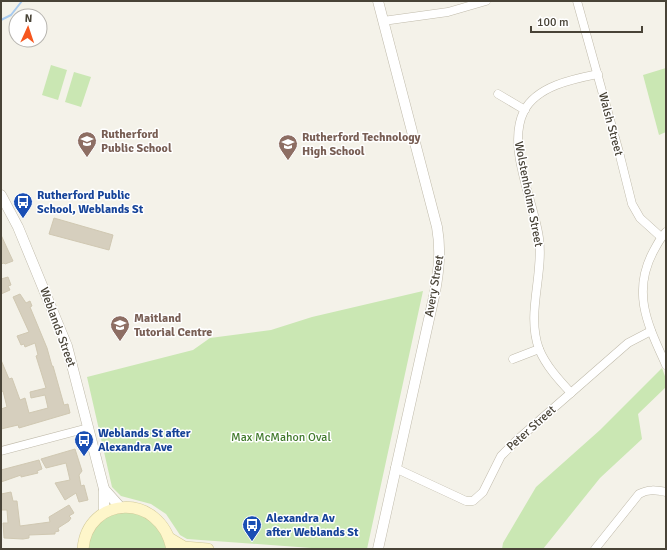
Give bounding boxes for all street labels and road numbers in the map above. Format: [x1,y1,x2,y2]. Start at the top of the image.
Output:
street label: Walsh Street [595,91,626,157]
street label: Wolstenholme Street [511,140,546,248]
street label: Avery Street [422,254,447,318]
street label: Weblands Street [36,285,79,369]
street label: Peter Street [504,402,559,454]

